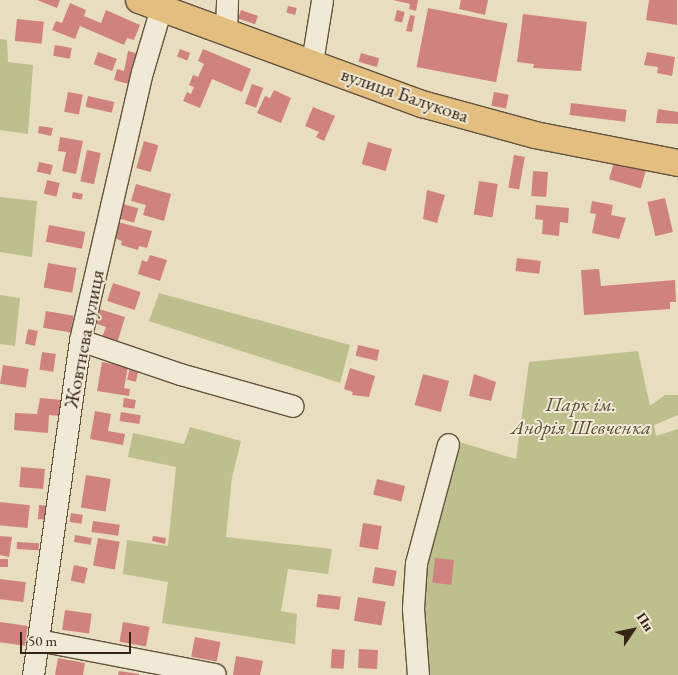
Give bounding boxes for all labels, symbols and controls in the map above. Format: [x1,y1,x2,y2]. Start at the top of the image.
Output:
street label: вулиця Балукова [338,62,472,128]
street label: Жовтнева вулиця [59,268,109,410]
park label: Парк ім. Андрія Шевченка [511,393,651,440]
north arrow [608,605,658,655]
text: Пн [633,609,658,635]
scale bar [22,622,134,654]
text: 50 m [28,631,57,650]

